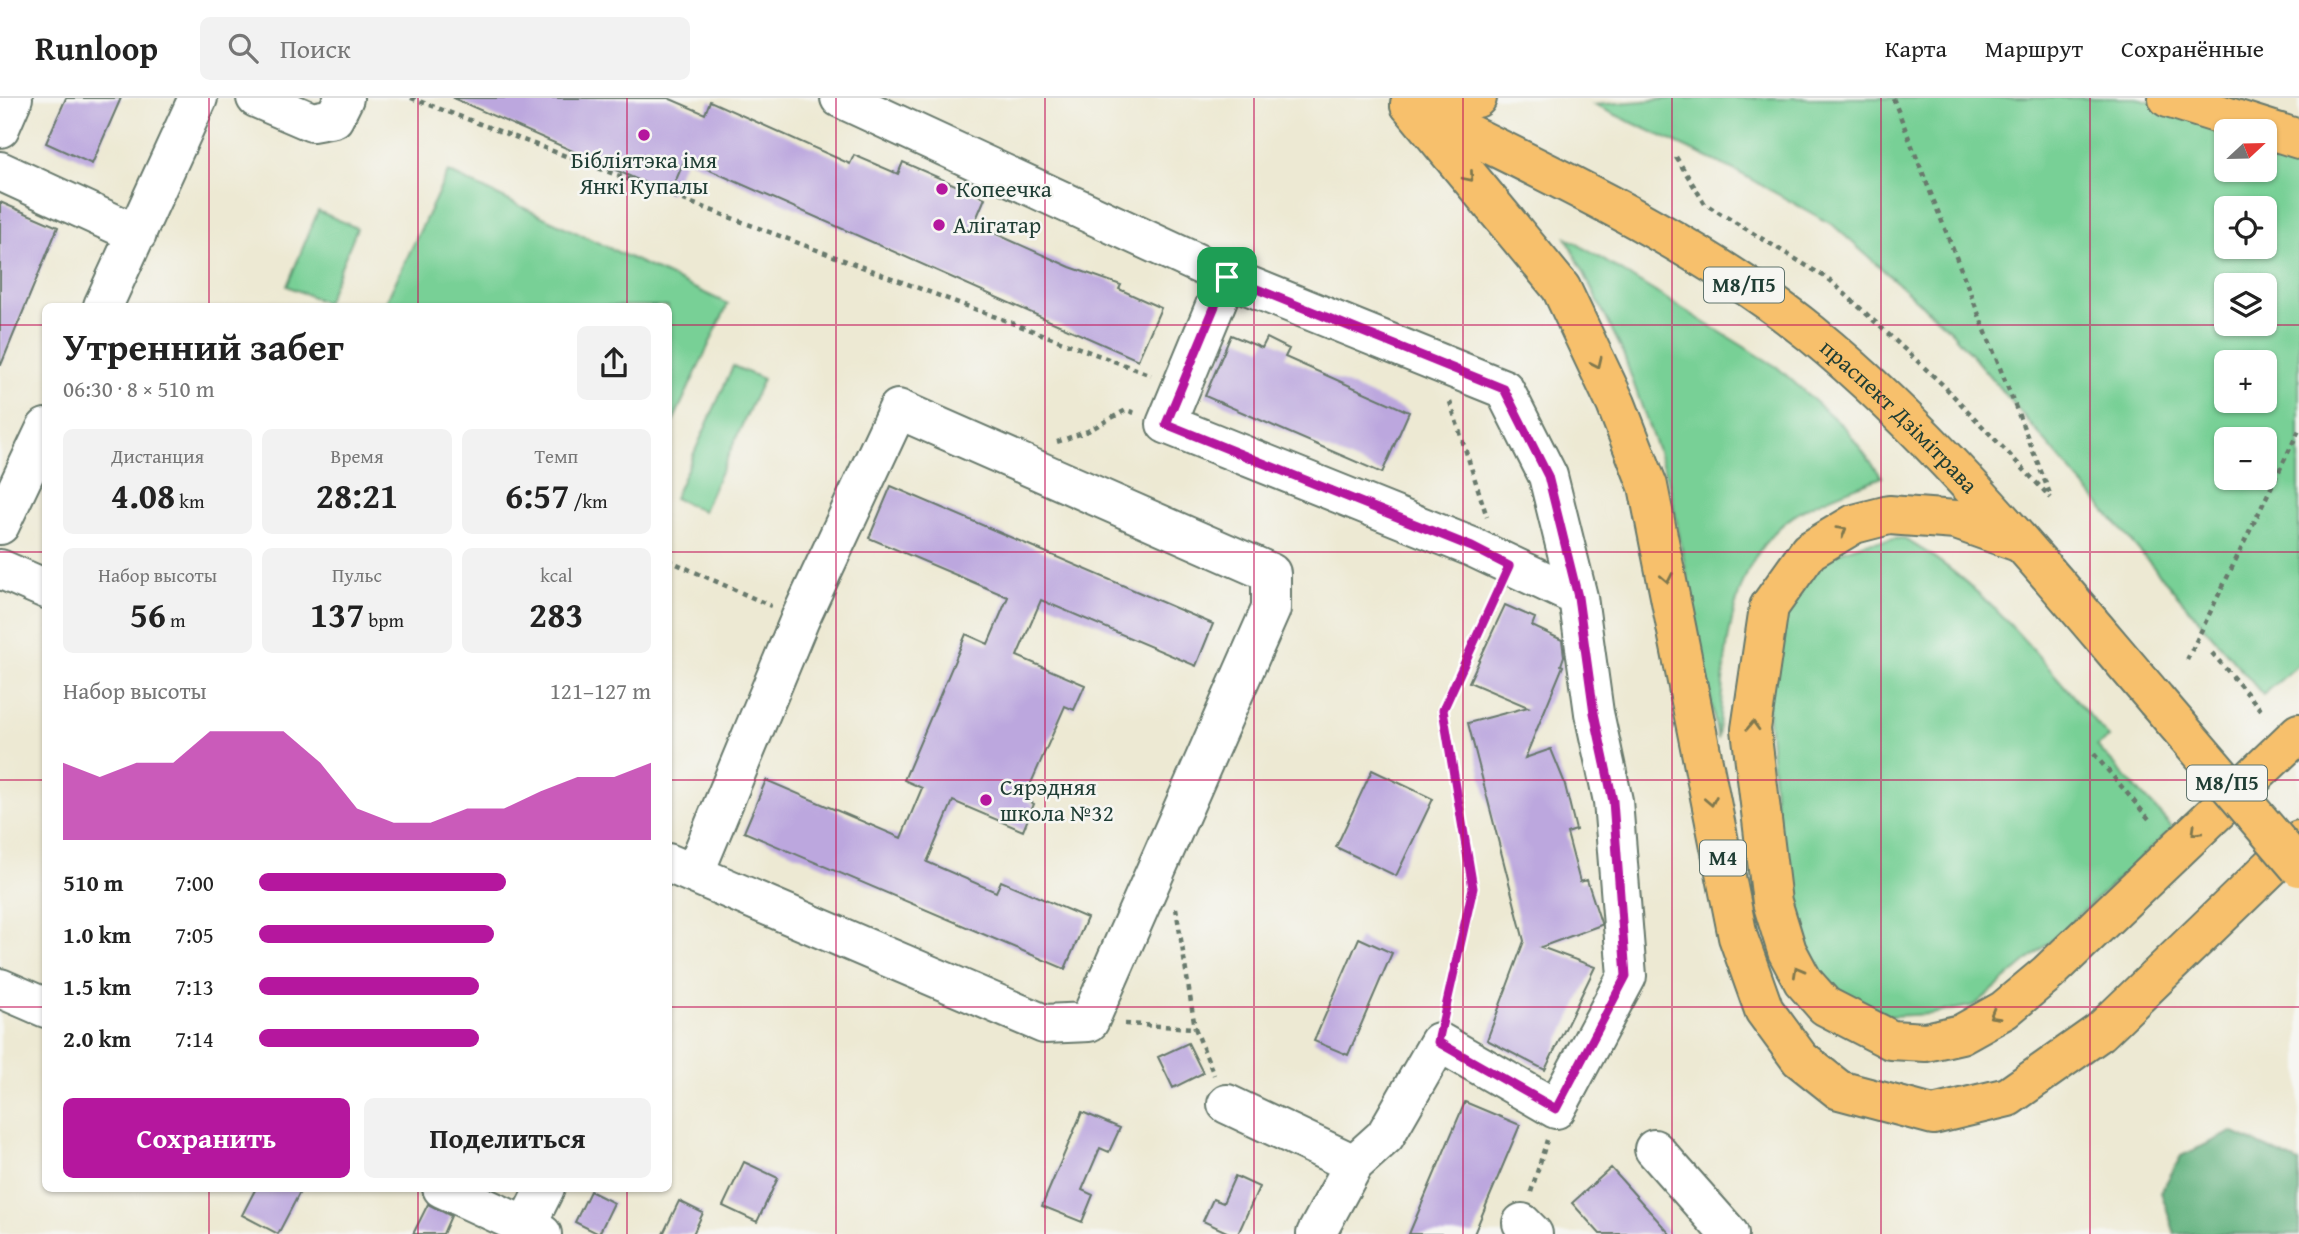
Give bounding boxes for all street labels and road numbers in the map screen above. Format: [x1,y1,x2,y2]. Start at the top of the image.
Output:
road number: М8/П5 [1704,268,1784,302]
street label: праспект Дзімітрава [1813,331,1986,500]
road number: М8/П5 [2187,766,2267,800]
road number: М4 [1700,840,1746,876]

